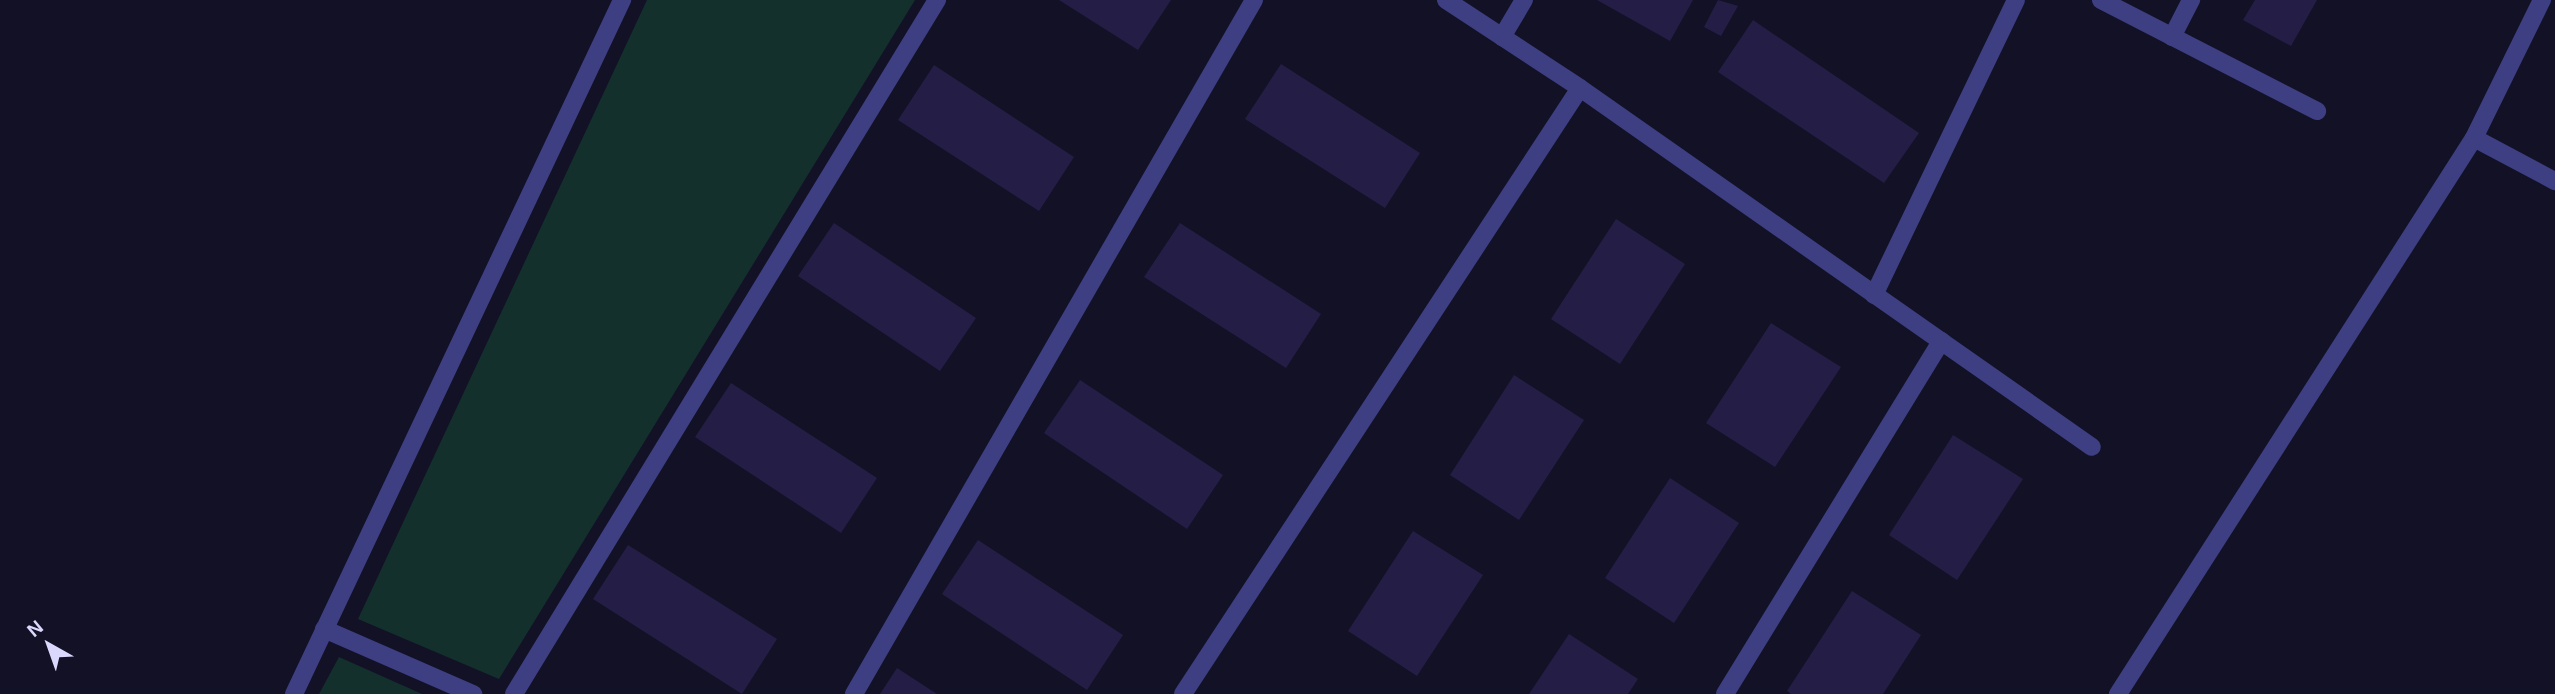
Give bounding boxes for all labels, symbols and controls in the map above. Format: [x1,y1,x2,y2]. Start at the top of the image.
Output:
north arrow [14,610,84,680]
text: N [23,616,47,641]

